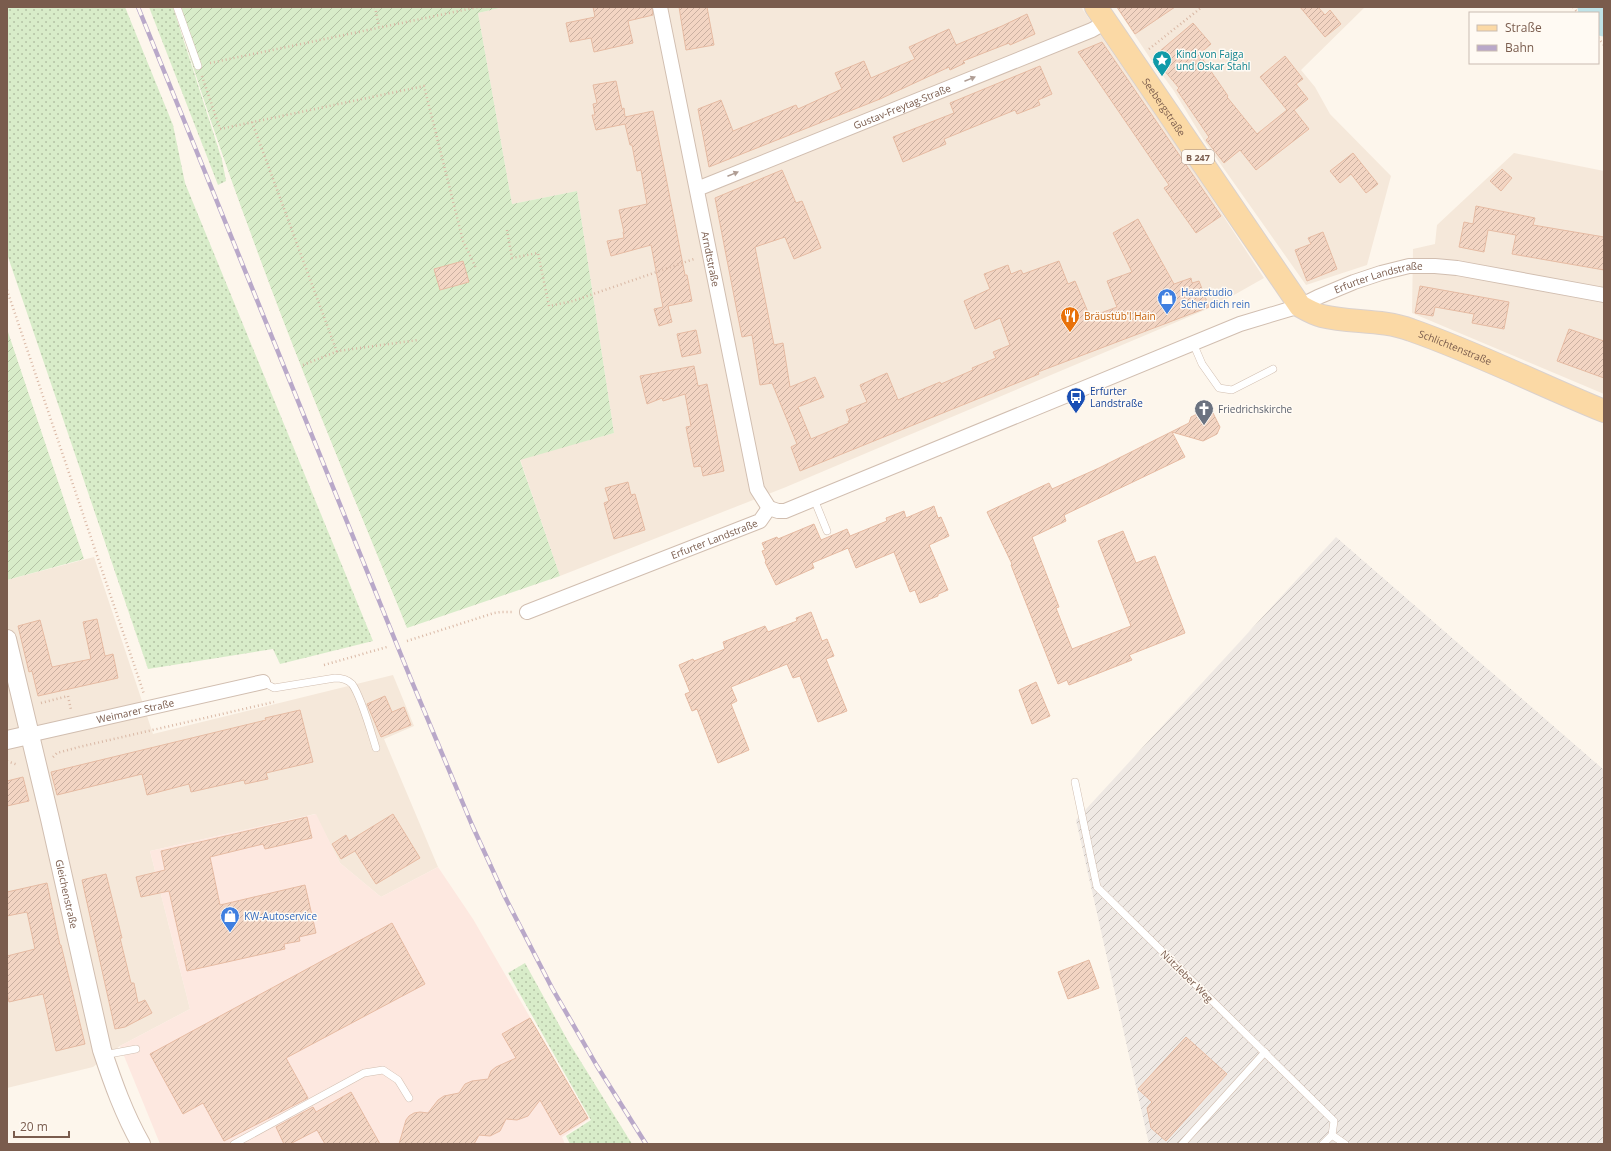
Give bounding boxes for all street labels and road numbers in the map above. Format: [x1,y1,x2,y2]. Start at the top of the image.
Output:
street label: Seebergstraße [1139,75,1189,139]
street label: Gustav-Freytag-Straße [851,80,953,132]
road number: B 247 [1182,150,1214,164]
street label: Arndtstraße [698,230,723,288]
street label: Erfurter Landstraße [1332,259,1423,297]
street label: Schlichtenstraße [1417,326,1494,368]
street label: Erfurter Landstraße [669,515,760,562]
street label: Weimarer Straße [95,695,176,726]
street label: Gleichenstraße [52,858,82,930]
street label: Nützleber Weg [1158,947,1217,1006]

